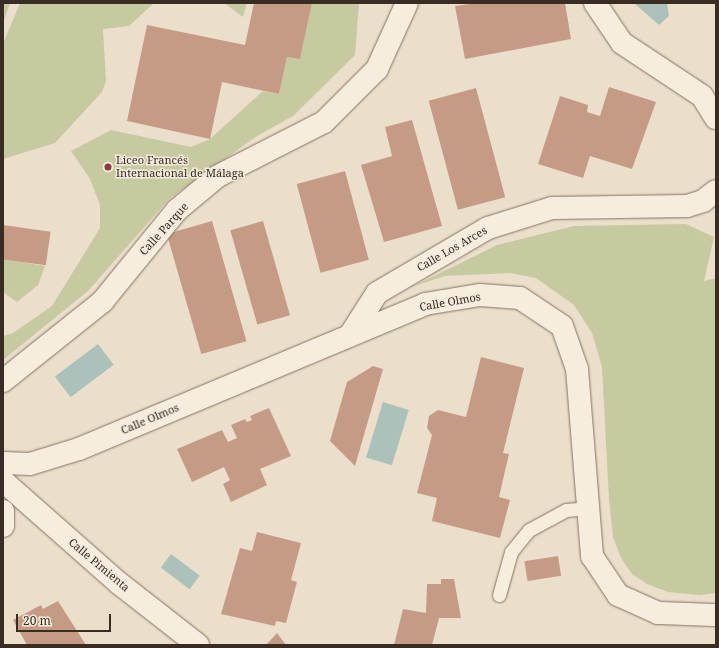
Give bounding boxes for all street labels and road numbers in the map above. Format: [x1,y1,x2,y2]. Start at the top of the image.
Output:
street label: Calle Parque [137,200,191,258]
street label: Calle Los Arces [415,224,489,274]
street label: Calle Olmos [418,290,482,314]
street label: Calle Olmos [119,401,181,437]
street label: Calle Pimienta [66,536,132,594]

